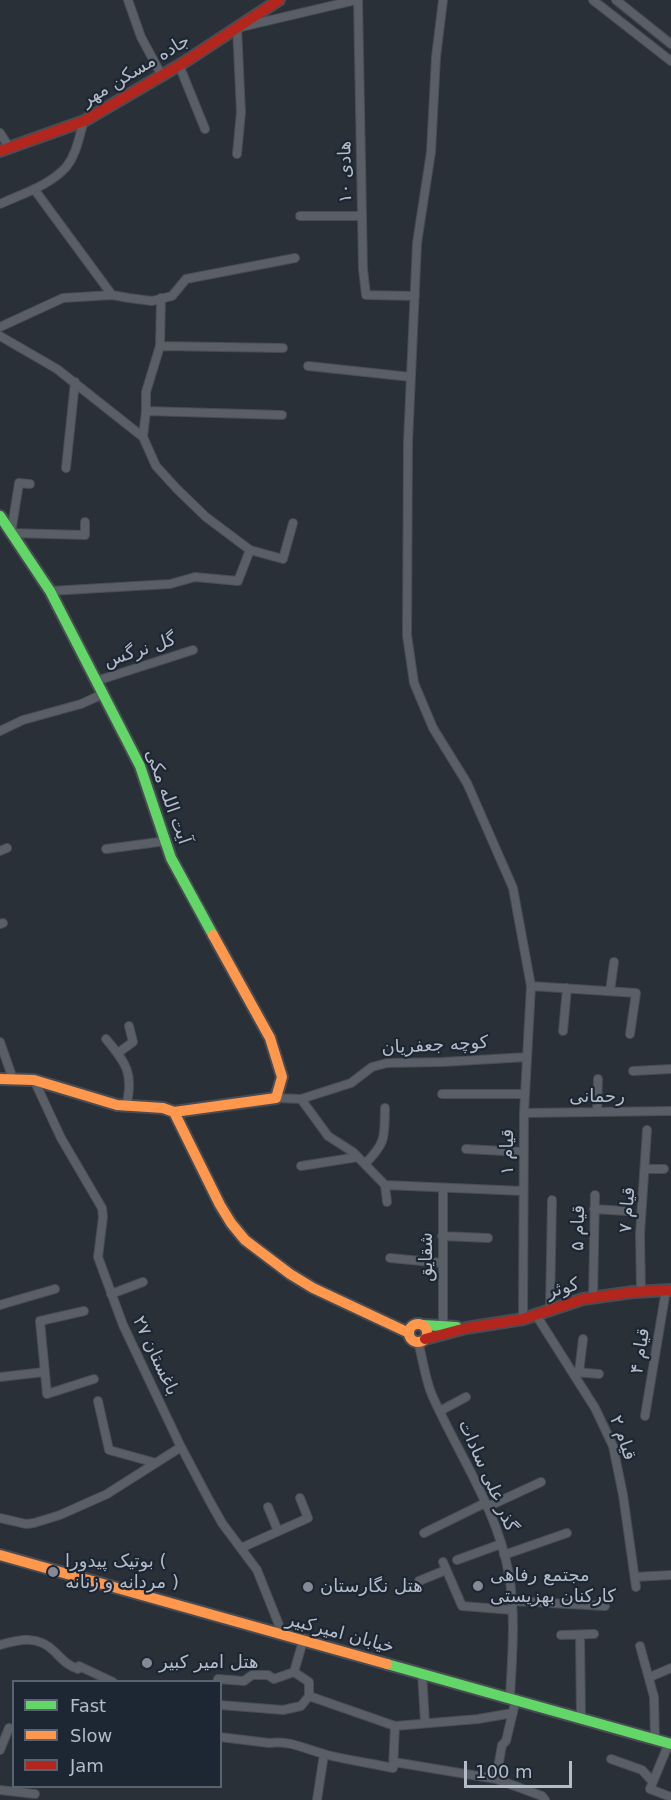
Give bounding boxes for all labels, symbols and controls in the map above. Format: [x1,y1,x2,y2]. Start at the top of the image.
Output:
street label: جاده مسکن مهر [78,30,194,112]
street label: هادی ۱۰ [335,141,357,203]
street label: گل نرگس [101,629,179,673]
street label: آیت الله مکی [140,746,194,848]
street label: کوچه جعفریان [381,1032,489,1060]
street label: رحمانی [569,1086,625,1108]
street label: قیام ۱ [497,1129,519,1175]
street label: قیام ۷ [616,1186,640,1234]
street label: قیام ۵ [568,1205,590,1251]
street label: شقایق [416,1232,438,1282]
street label: کوثر [544,1274,582,1304]
street label: باغستان ۲۷ [127,1313,183,1399]
street label: قیام ۴ [627,1327,655,1375]
street label: قیام ۲ [604,1413,640,1463]
street label: گذر علی سادات [453,1417,521,1535]
place label: بوتیک پیدورا ( مردانه و زنانه ) [65,1551,179,1594]
marker: بوتیک پیدورا ( مردانه و زنانه ) [46,1565,60,1579]
place label: مجتمع رفاهی کارکنان بهزیستی [490,1565,616,1608]
place label: هتل نگارستان [320,1576,423,1598]
marker: مجتمع رفاهی کارکنان بهزیستی [471,1579,485,1593]
marker: هتل نگارستان [301,1580,315,1594]
street label: خیابان امیرکبیر [284,1609,396,1659]
place label: هتل امیر کبیر [159,1652,258,1674]
marker: هتل امیر کبیر [140,1656,154,1670]
legend [12,1680,222,1788]
text: Fast [70,1695,106,1716]
text: Slow [70,1725,112,1746]
scale bar [467,1749,575,1787]
text: Jam [70,1755,104,1776]
text: 100 m [475,1761,533,1782]

